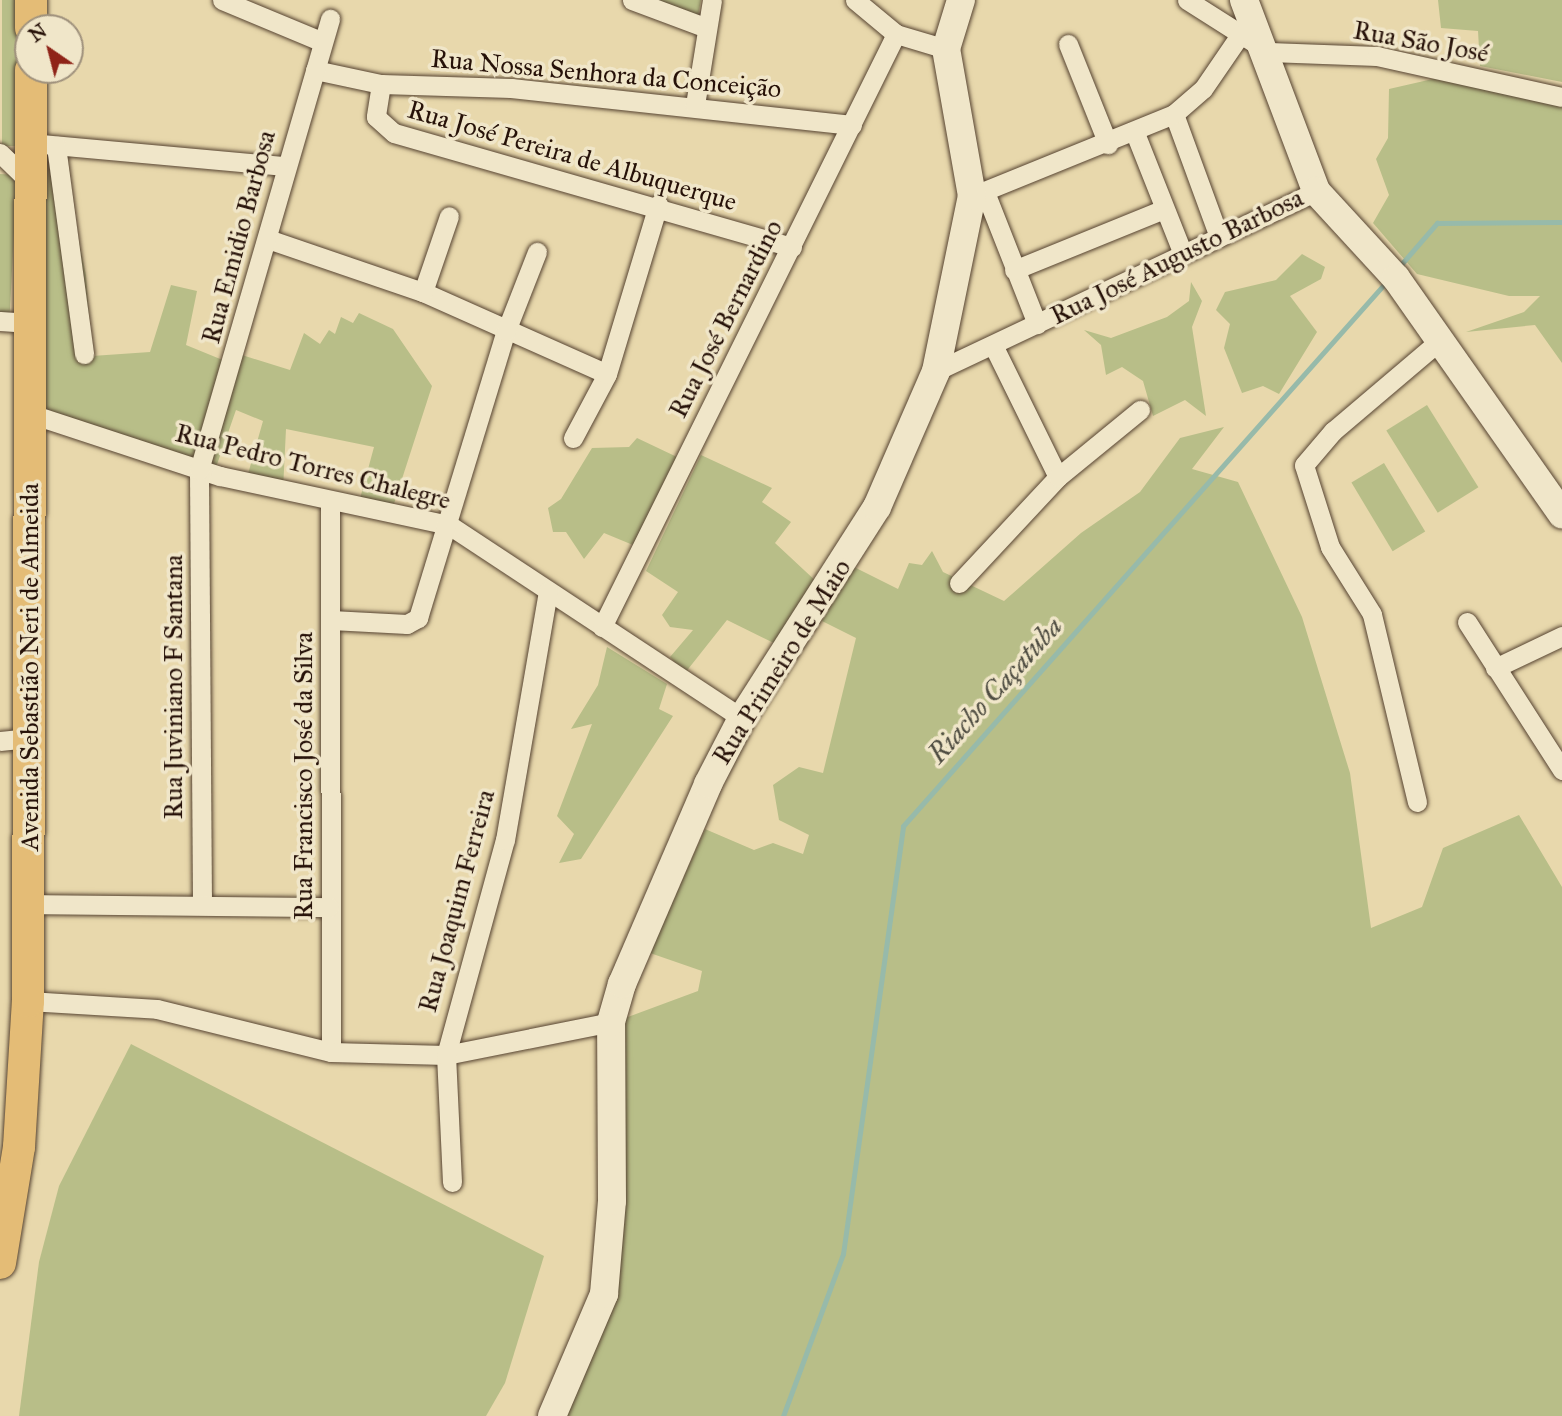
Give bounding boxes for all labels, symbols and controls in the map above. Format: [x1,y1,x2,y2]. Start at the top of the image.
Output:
north arrow [14,14,84,84]
street label: Rua São José [1351,15,1491,69]
text: N [25,19,51,47]
street label: Rua Nossa Senhora da Conceição [430,43,782,105]
street label: Rua José Pereira de Albuquerque [404,94,740,218]
street label: Rua Emidio Barbosa [196,127,282,347]
street label: Rua José Augusto Barbosa [1046,182,1308,332]
street label: Rua José Bernardino [663,215,789,423]
street label: Rua Pedro Torres Chalegre [172,418,454,516]
street label: Avenida Sebastião Neri de Almeida [14,483,46,851]
street label: Rua Primeiro de Maio [706,554,858,770]
street label: Rua Juviniano F Santana [158,555,190,819]
water label: Riacho Caçatuba [920,610,1070,770]
street label: Rua Francisco José da Silva [288,632,320,920]
street label: Rua Joaquim Ferreira [412,786,502,1016]

